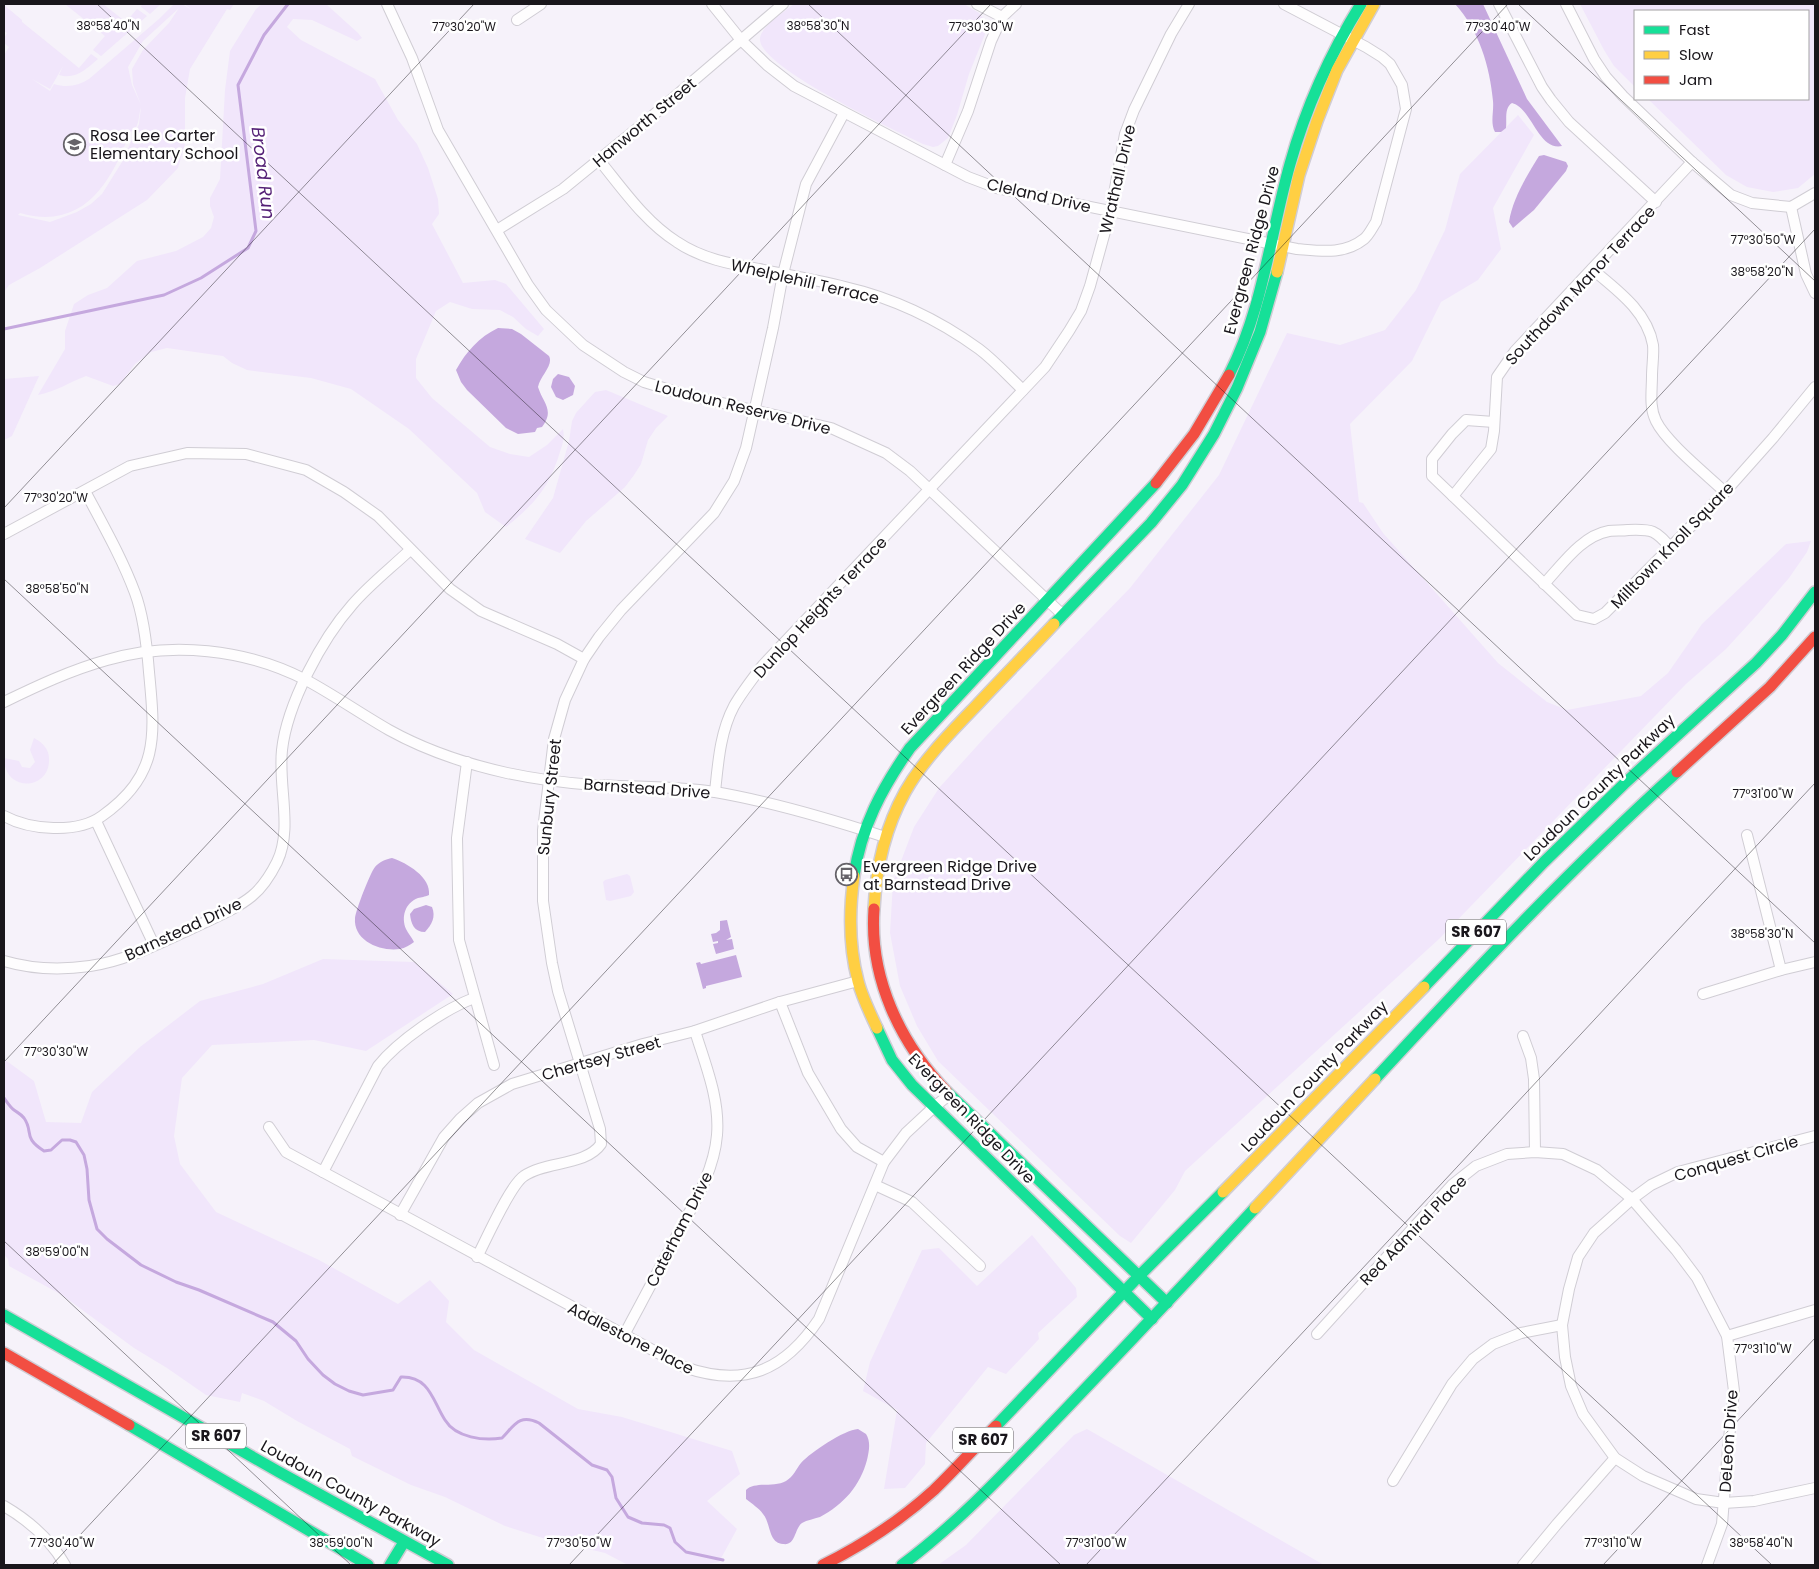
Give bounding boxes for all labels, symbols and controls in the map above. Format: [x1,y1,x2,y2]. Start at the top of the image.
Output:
legend [1634,10,1809,100]
text: 38°58'40"N [76,17,140,34]
text: 38°58'30"N [786,17,850,34]
text: 77°30'20"W [432,18,496,35]
text: 77°30'30"W [949,18,1013,35]
text: 77°30'40"W [1466,18,1531,35]
text: Fast [1679,19,1710,40]
text: Slow [1679,44,1714,65]
text: Jam [1679,69,1713,90]
street label: Hanworth Street [588,72,701,173]
street label: Wrathall Drive [1094,122,1141,236]
place label: Rosa Lee Carter Elementary School [90,124,238,165]
water label: Broad Run [245,125,282,221]
school or university icon: Rosa Lee Carter Elementary School [62,132,86,156]
street label: Evergreen Ridge Drive [1218,163,1285,337]
street label: Cleland Drive [984,172,1093,219]
street label: Southdown Manor Terrace [1500,200,1661,370]
text: 77°30'50"W [1731,231,1796,248]
street label: Whelplehill Terrace [728,253,881,310]
text: 38°58'20"N [1731,263,1793,280]
street label: Loudoun Reserve Drive [653,375,833,440]
street label: Milltown Knoll Square [1606,477,1739,614]
text: 77°30'20"W [24,489,88,506]
street label: Dunlop Heights Terrace [748,531,892,683]
text: 38°58'50"N [25,580,89,597]
street label: Evergreen Ridge Drive [896,597,1031,740]
street label: Loudoun County Parkway [1518,709,1680,866]
street label: Sunbury Street [532,737,567,856]
street label: Barnstead Drive [583,773,711,804]
text: 77°31'00"W [1732,785,1794,802]
place label: Evergreen Ridge Drive at Barnstead Drive [863,855,1037,896]
bus stop icon: Evergreen Ridge Drive at Barnstead Drive [835,863,859,887]
street label: Barnstead Drive [121,892,246,967]
road number: SR 607 [1446,920,1506,944]
text: 38°58'30"N [1730,925,1794,942]
street label: Loudoun County Parkway [1236,995,1393,1157]
street label: Chertsey Street [539,1030,663,1086]
text: 77°30'30"W [24,1043,88,1060]
street label: Evergreen Ridge Drive [903,1048,1040,1189]
street label: Conquest Circle [1671,1130,1801,1187]
street label: Caterham Drive [640,1167,719,1291]
street label: Red Admiral Place [1355,1170,1472,1291]
text: 38°59'00"N [25,1243,89,1260]
street label: Addlestone Place [564,1297,698,1380]
text: 77°31'10"W [1734,1340,1792,1357]
street label: DeLeon Drive [1713,1389,1744,1493]
road number: SR 607 [186,1424,246,1448]
road number: SR 607 [953,1428,1013,1452]
street label: Loudoun County Parkway [257,1434,445,1553]
text: 77°30'40"W [30,1534,95,1551]
text: 38°59'00"N [309,1534,373,1551]
text: 77°30'50"W [547,1534,612,1551]
text: 77°31'00"W [1065,1534,1127,1551]
text: 77°31'10"W [1584,1534,1642,1551]
text: 38°58'40"N [1729,1534,1793,1551]

